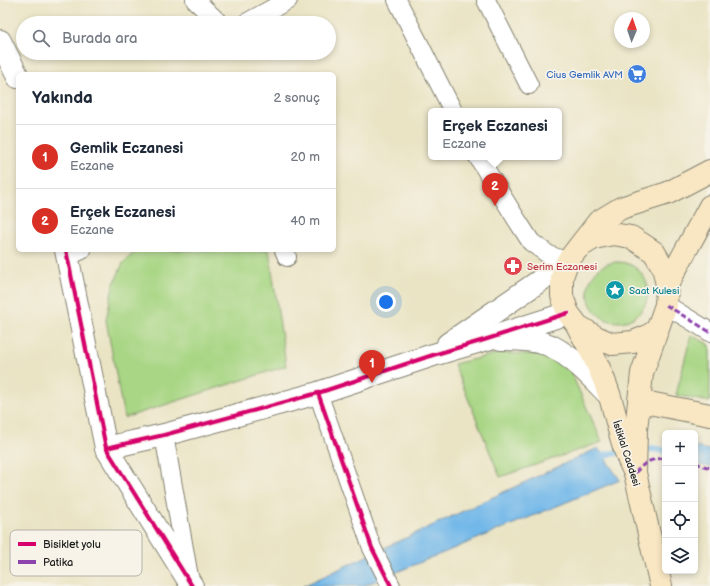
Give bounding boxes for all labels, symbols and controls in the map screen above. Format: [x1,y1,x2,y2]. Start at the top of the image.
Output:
north arrow [614,12,650,48]
search box [16,16,336,60]
icon: search [30,27,52,49]
text: Burada ara [62,29,137,48]
supermarket icon: Cius Gemlik AVM [626,63,648,85]
place label: Cius Gemlik AVM [546,69,623,81]
text: Yakında [32,88,93,108]
text: 2 sonuç [274,90,320,106]
popup [428,108,562,160]
text: Erçek Eczanesi [442,117,548,136]
text: Eczane [442,136,486,152]
text: Gemlik Eczanesi [70,139,183,158]
text: 1 [42,149,48,165]
text: 20 m [290,149,320,165]
text: Eczane [70,158,114,174]
pin: 2 [482,173,508,206]
text: Erçek Eczanesi [70,203,176,222]
text: 2 [41,213,49,229]
text: 40 m [290,213,320,229]
text: Eczane [70,222,114,238]
pharmacy icon: Serim Eczanesi [502,255,524,277]
place label: Serim Eczanesi [527,261,597,273]
place icon: Saat Kulesi [604,279,626,301]
place label: Saat Kulesi [629,285,679,297]
your location [376,292,396,312]
pin: 1 [359,350,385,383]
street label: İstiklal Caddesi [610,419,642,488]
map controls [662,430,698,574]
button: + [662,430,698,466]
button: − [662,466,698,502]
button: locate [662,502,698,538]
legend [10,530,142,576]
text: Bisiklet yolu [43,538,101,551]
button: layers [662,538,698,574]
text: Patika [43,556,73,569]

